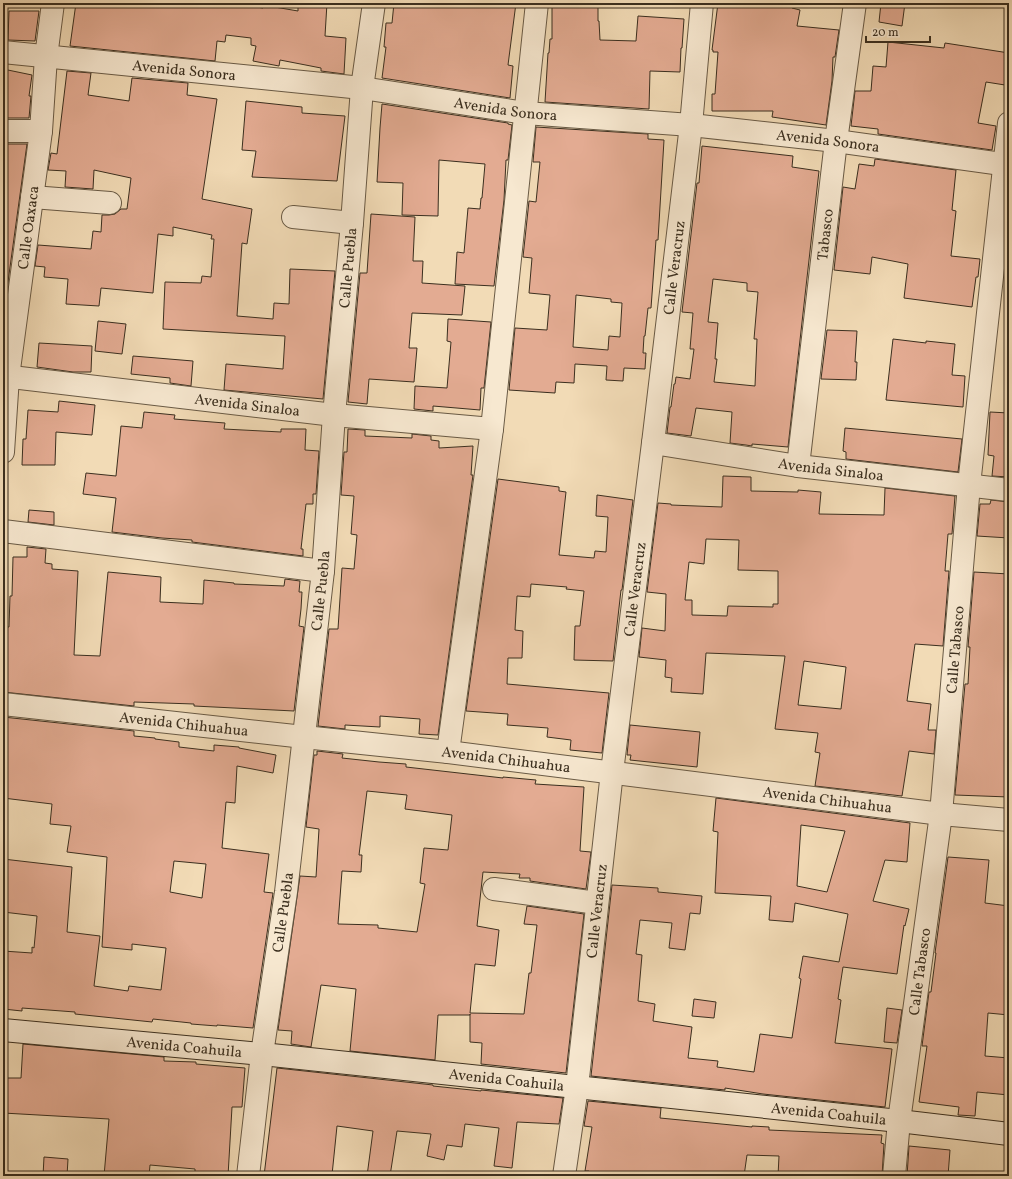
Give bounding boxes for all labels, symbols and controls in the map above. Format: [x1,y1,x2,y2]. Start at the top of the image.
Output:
scale bar [866,18,930,44]
text: 20 m [872,25,899,41]
street label: Avenida Sonora [131,56,237,87]
street label: Avenida Sonora [452,93,558,127]
street label: Avenida Sonora [775,125,881,159]
street label: Calle Oaxaca [14,185,46,271]
street label: Tabasco [813,208,840,262]
street label: Calle Veracruz [659,220,691,316]
street label: Calle Puebla [335,227,364,309]
street label: Avenida Sinaloa [193,390,301,423]
street label: Avenida Sinaloa [776,454,885,488]
street label: Calle Veracruz [620,541,653,638]
street label: Calle Puebla [307,550,336,632]
street label: Calle Tabasco [942,605,971,695]
street label: Avenida Chihuahua [118,708,250,743]
street label: Avenida Chihuahua [440,742,572,779]
street label: Avenida Chihuahua [761,783,893,820]
street label: Calle Veracruz [582,863,614,959]
street label: Calle Puebla [268,871,300,954]
street label: Calle Tabasco [905,927,937,1017]
street label: Avenida Coahuila [125,1032,243,1064]
street label: Avenida Coahuila [447,1065,565,1098]
street label: Avenida Coahuila [770,1099,887,1132]

